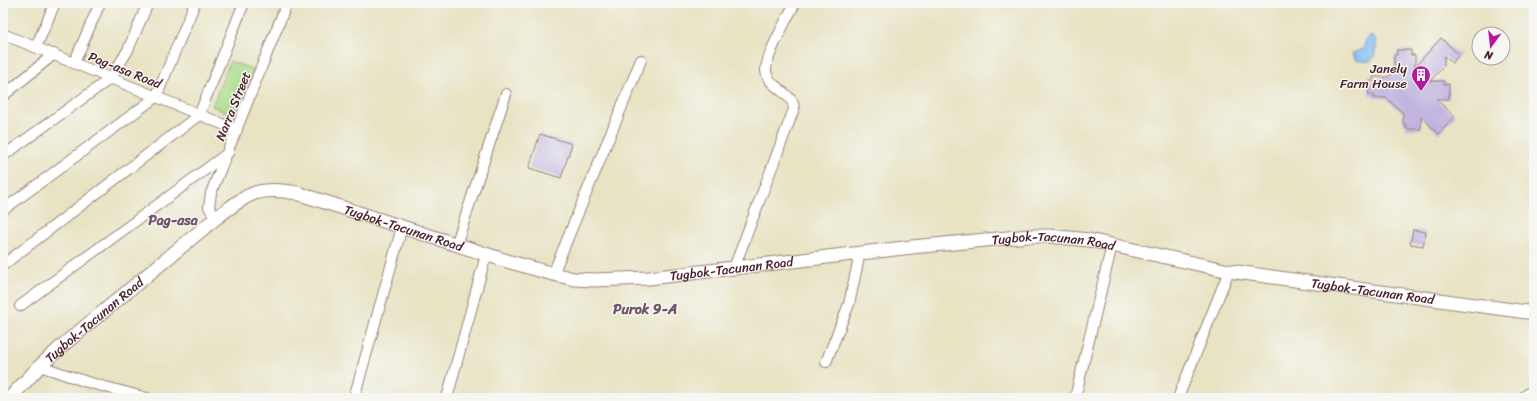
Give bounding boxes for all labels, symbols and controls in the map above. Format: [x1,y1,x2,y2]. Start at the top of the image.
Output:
north arrow [1471,26,1511,66]
street label: Pag-asa Road [85,45,166,96]
text: N [1482,45,1496,66]
place label: Janely Farm House [1340,57,1407,95]
building icon: Janely Farm House [1410,64,1432,92]
street label: Narra Street [209,67,258,144]
street label: Tugbok-Tacunan Road [341,198,467,258]
district label: Pag-asa [148,208,199,233]
street label: Tugbok-Tacunan Road [991,224,1118,257]
street label: Tugbok-Tacunan Road [669,249,795,287]
street label: Tugbok-Tacunan Road [39,270,150,368]
street label: Tugbok-Tacunan Road [1310,271,1437,311]
district label: Purok 9-A [613,297,677,322]

